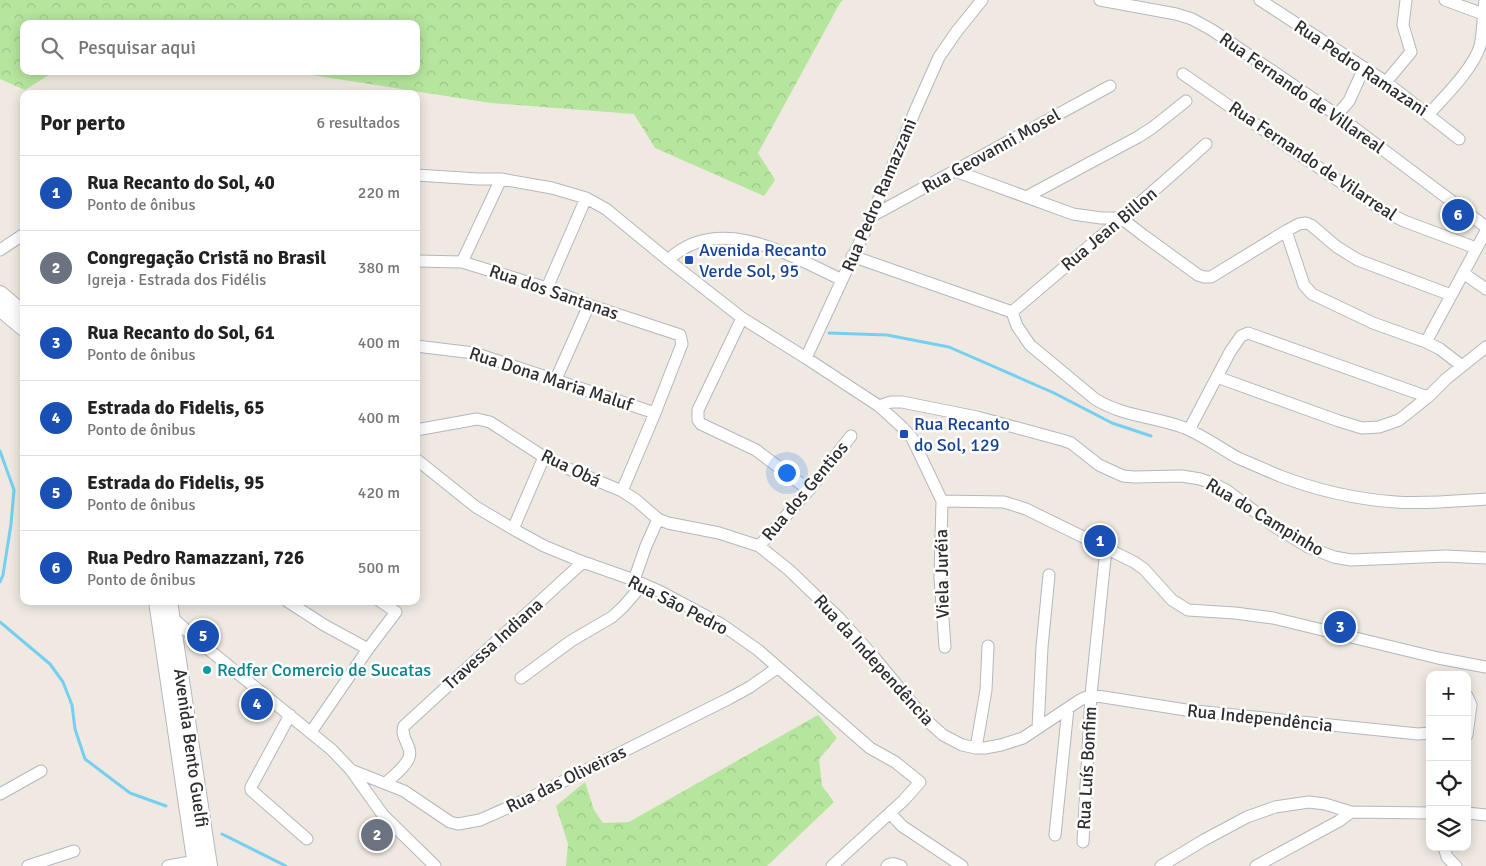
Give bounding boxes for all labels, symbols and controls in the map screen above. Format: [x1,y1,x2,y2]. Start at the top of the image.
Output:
street label: Rua Pedro Ramazani [1290,15,1432,121]
search box [20,20,420,75]
street label: Rua Fernando de Villareal [1215,28,1389,158]
icon: search [38,34,66,62]
text: Pesquisar aqui [78,36,196,60]
street label: Rua Fernando de Vilarreal [1225,97,1401,225]
street label: Rua Geovanni Mosel [918,104,1064,198]
text: Por perto [40,110,125,136]
text: 6 resultados [317,113,400,133]
street label: Rua Pedro Ramazzani [837,115,921,275]
text: Rua Recanto do Sol, 40 [87,171,275,195]
street label: Rua Jean Billon [1057,182,1161,276]
text: 1 [52,183,60,203]
text: 220 m [358,183,400,203]
text: Ponto de ônibus [87,195,196,215]
pin: 6 [1442,196,1474,234]
place label: Avenida Recanto Verde Sol, 95 [699,239,827,282]
text: Congregação Cristã no Brasil [87,246,326,270]
marker: Avenida Recanto Verde Sol, 95 [683,254,695,266]
text: 2 [52,258,60,278]
text: 380 m [358,258,400,278]
street label: Rua dos Santanas [486,260,622,324]
text: Igreja · Estrada dos Fidélis [87,270,266,290]
text: Rua Recanto do Sol, 61 [87,321,275,345]
text: 3 [52,333,60,353]
text: 400 m [358,333,400,353]
street label: Rua Dona Maria Maluf [467,342,636,416]
text: Ponto de ônibus [87,345,196,365]
text: Estrada do Fidelis, 65 [87,396,265,420]
text: 4 [52,408,60,428]
text: 400 m [358,408,400,428]
place label: Rua Recanto do Sol, 129 [914,413,1010,456]
text: Ponto de ônibus [87,420,196,440]
marker: Rua Recanto do Sol, 129 [898,428,910,440]
street label: Rua dos Gentios [757,437,853,545]
street label: Rua Obá [537,444,605,492]
your location [774,460,800,486]
text: Estrada do Fidelis, 95 [87,471,265,495]
street label: Rua do Campinho [1202,473,1328,561]
text: 5 [52,483,60,503]
text: 420 m [358,483,400,503]
text: Ponto de ônibus [87,495,196,515]
pin: 1 [1084,522,1116,560]
street label: Viela Juréia [930,529,954,619]
text: Rua Pedro Ramazzani, 726 [87,546,304,570]
text: 6 [52,558,60,578]
text: 500 m [358,558,400,578]
text: Ponto de ônibus [87,570,196,590]
street label: Rua São Pedro [624,570,732,640]
street label: Rua da Independência [809,590,939,730]
street label: Travessa Indiana [439,593,547,695]
pin: 3 [1324,608,1356,646]
pin: 5 [187,617,219,655]
place label: Redfer Comercio de Sucatas [217,659,431,681]
marker: Redfer Comercio de Sucatas [201,664,213,676]
street label: Avenida Bento Guelfi [169,667,213,829]
map controls [1426,671,1471,851]
button: + [1426,671,1471,716]
pin: 4 [241,685,273,723]
street label: Rua Independência [1186,699,1334,737]
street label: Rua Luís Bonfim [1073,706,1101,830]
button: − [1426,716,1471,761]
street label: Rua das Oliveiras [502,740,630,818]
button: locate [1426,761,1471,806]
button: layers [1426,806,1471,851]
pin: 2 [361,816,393,854]

